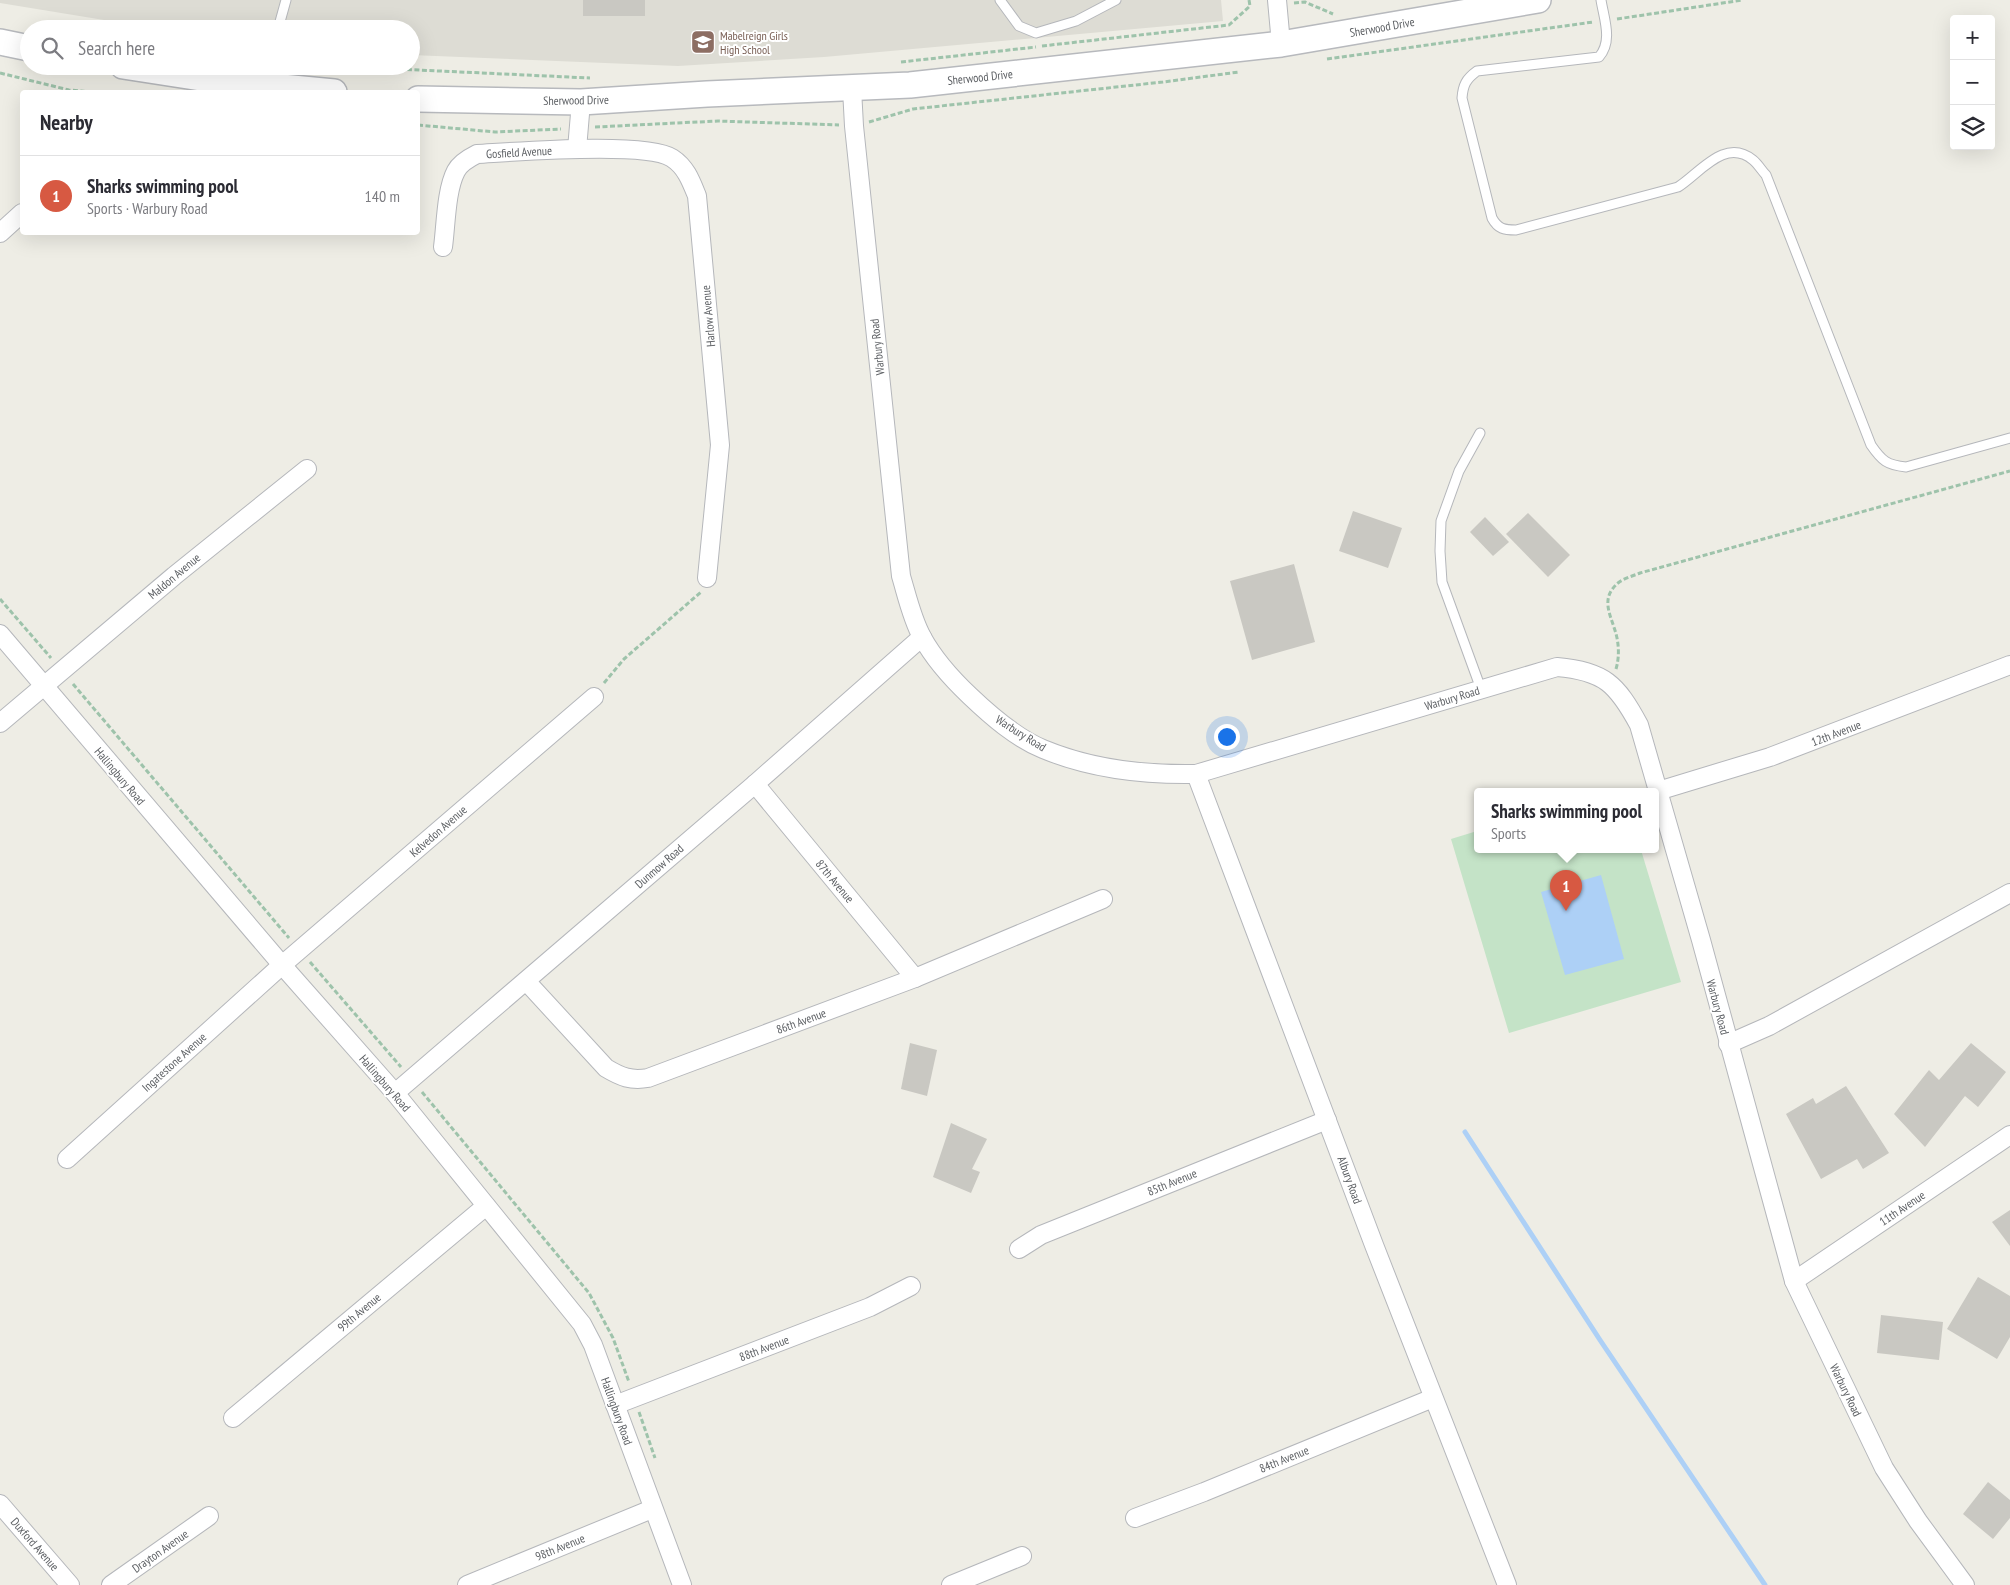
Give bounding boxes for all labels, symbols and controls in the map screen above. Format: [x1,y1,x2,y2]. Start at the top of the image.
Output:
street label: Sherwood Drive [1348,14,1416,40]
map controls [1950,15,1995,150]
button: + [1950,15,1995,60]
search box [20,20,420,75]
place label: Mabelreign Girls High School [720,28,788,57]
school or university icon: Mabelreign Girls High School [690,29,716,55]
icon: search [38,34,66,62]
text: Search here [78,36,155,60]
button: − [1950,60,1995,105]
street label: Sherwood Drive [947,66,1013,88]
street label: Sherwood Drive [543,92,609,108]
button: layers [1950,105,1995,150]
text: Nearby [40,109,93,136]
street label: Gosfield Avenue [486,143,552,161]
text: Sharks swimming pool [87,174,238,198]
text: 1 [52,186,60,206]
text: 140 m [365,186,400,206]
text: Sports · Warbury Road [87,198,208,218]
street label: Harlow Avenue [698,285,718,347]
street label: Warbury Road [867,318,887,376]
street label: Maldon Avenue [145,550,203,602]
street label: Warbury Road [1423,683,1481,713]
street label: Warbury Road [993,712,1049,754]
street label: 12th Avenue [1809,717,1863,749]
your location [1214,724,1240,750]
street label: Hallingbury Road [92,744,148,808]
popup [1474,788,1659,853]
text: Sharks swimming pool [1491,799,1642,823]
street label: Kelvedon Avenue [406,802,470,860]
text: Sports [1491,823,1526,843]
street label: Dunmow Road [632,841,686,891]
street label: 87th Avenue [813,856,857,906]
pin: 1 [1550,870,1582,911]
street label: Warbury Road [1703,978,1733,1036]
street label: 86th Avenue [774,1005,828,1037]
street label: Ingatestone Avenue [139,1029,209,1095]
street label: Hallingbury Road [356,1051,414,1115]
street label: Albury Road [1335,1154,1365,1206]
street label: 85th Avenue [1145,1165,1199,1199]
street label: 11th Avenue [1876,1187,1928,1229]
street label: 99th Avenue [334,1290,384,1334]
street label: 88th Avenue [737,1332,791,1364]
street label: Warbury Road [1827,1361,1865,1419]
street label: Hallingbury Road [598,1375,636,1447]
street label: 84th Avenue [1257,1442,1311,1476]
street label: Duxford Avenue [8,1514,62,1574]
street label: Drayton Avenue [129,1526,191,1576]
street label: 98th Avenue [533,1530,587,1564]

